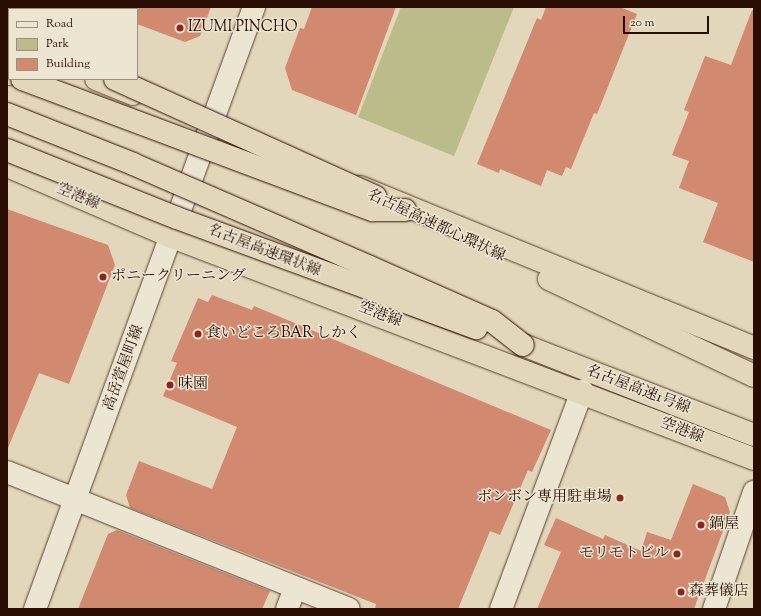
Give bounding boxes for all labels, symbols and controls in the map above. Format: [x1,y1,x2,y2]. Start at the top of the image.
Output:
legend [8,8,138,80]
scale bar [625,8,711,34]
text: 20 m [630,14,654,32]
text: Road [46,15,73,33]
place label: IZUMI PINCHO [188,19,298,37]
marker: IZUMI PINCHO [175,23,185,33]
text: Park [46,35,69,53]
text: Building [46,55,90,73]
street label: 空港線 [54,180,102,214]
street label: 名古屋高速都心環状線 [364,186,508,266]
street label: 名古屋高速環状線 [205,221,323,281]
place label: ポニークリーニング [111,268,246,286]
marker: ポニークリーニング [98,272,108,282]
street label: 空港線 [356,299,404,331]
street label: 高岳萱屋町線 [100,323,148,413]
place label: 食いどころBAR しかく [206,325,361,343]
marker: 食いどころBAR しかく [193,329,203,339]
street label: 名古屋高速1号線 [583,362,693,418]
place label: 味園 [178,376,208,394]
marker: 味園 [165,380,175,390]
street label: 空港線 [658,415,706,447]
place label: ボンボン専用駐車場 [477,489,612,507]
marker: ボンボン専用駐車場 [615,493,625,503]
place label: 鍋屋 [709,516,739,534]
marker: 鍋屋 [696,520,706,530]
place label: モリモトビル [579,545,669,563]
marker: モリモトビル [672,549,682,559]
place label: 森葬儀店 [689,583,749,601]
marker: 森葬儀店 [676,587,686,597]

